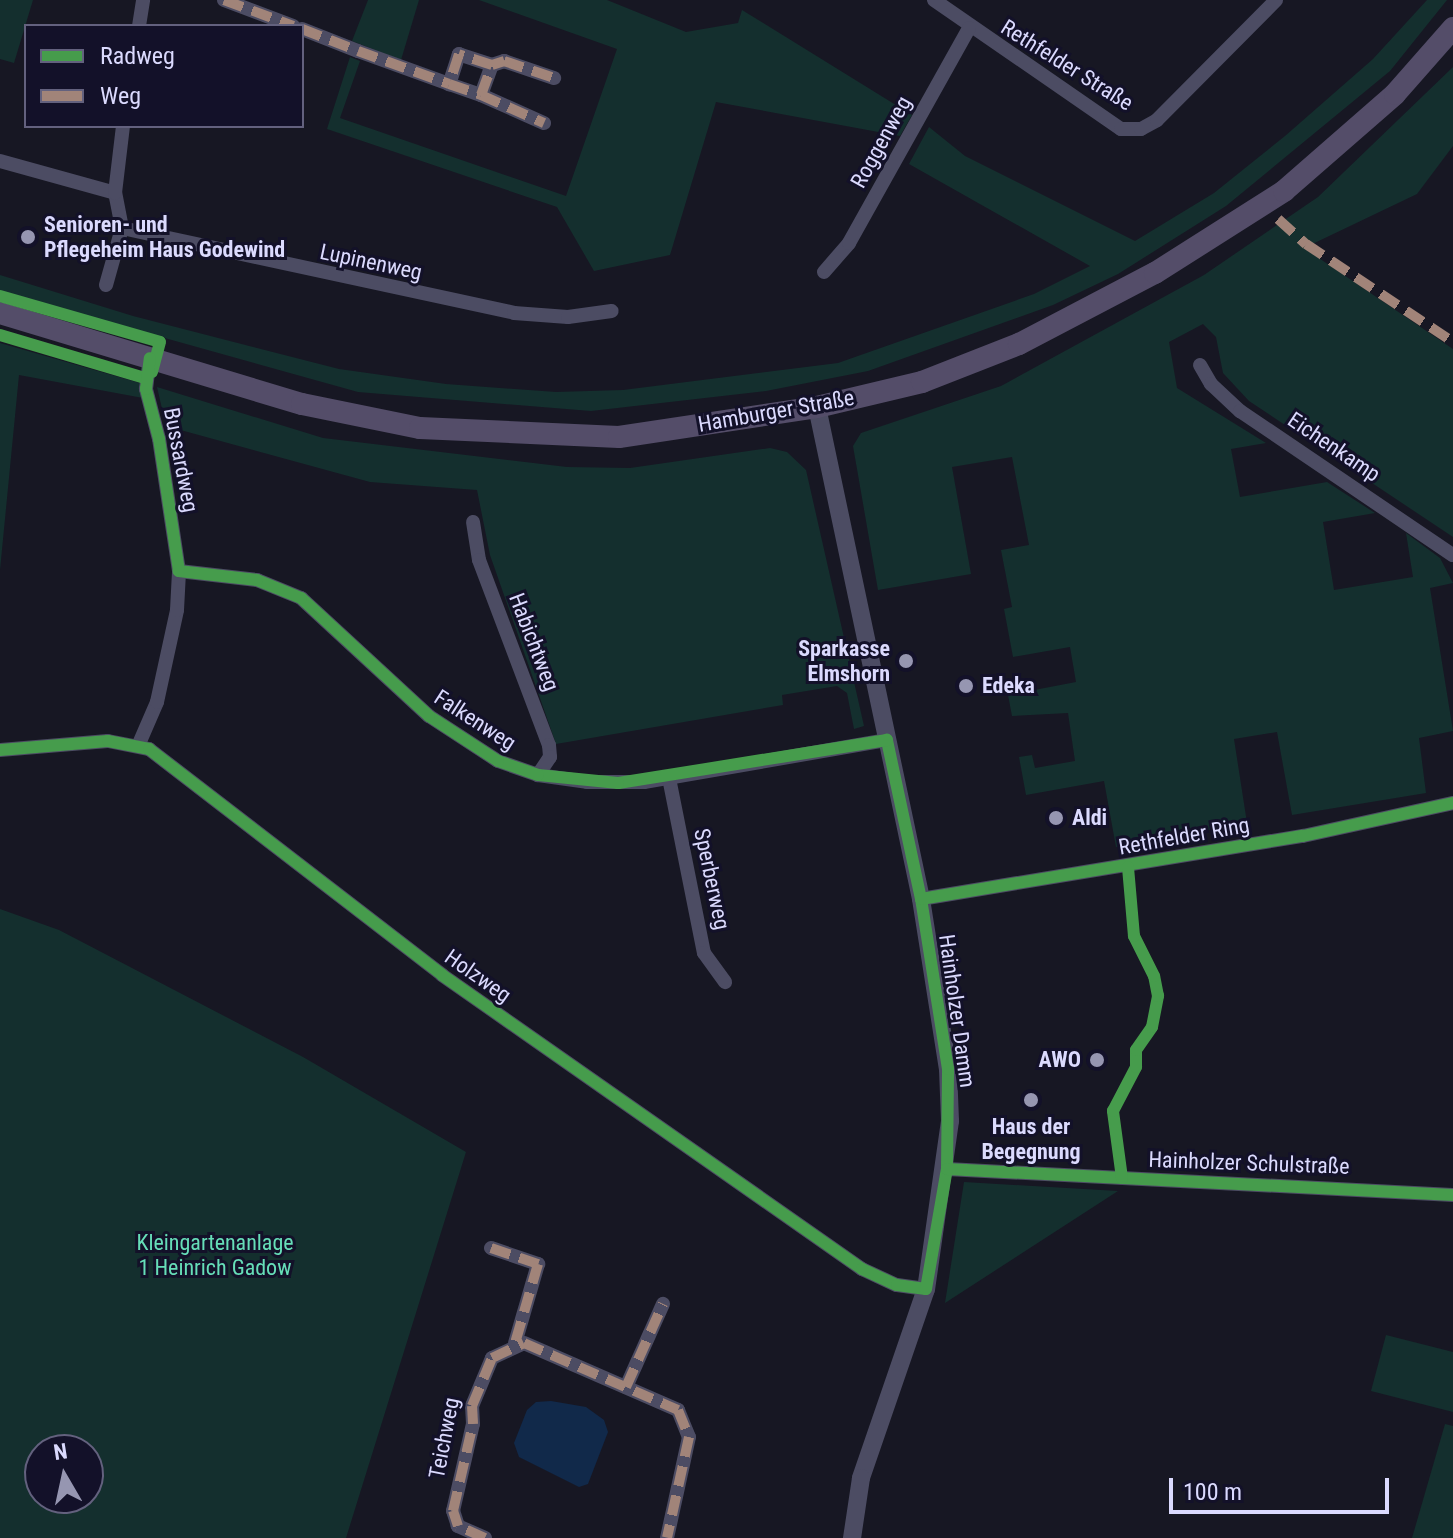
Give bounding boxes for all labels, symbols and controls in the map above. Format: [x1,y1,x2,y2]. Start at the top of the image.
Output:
street label: Rethfelder Straße [996,14,1138,116]
legend [24,24,304,128]
text: Radweg [100,42,175,70]
text: Weg [100,82,141,110]
street label: Roggenweg [845,91,917,193]
place label: Senioren- und Pflegeheim Haus Godewind [44,211,285,262]
marker: Senioren- und Pflegeheim Haus Godewind [19,228,37,246]
street label: Lupinenweg [318,238,424,286]
street label: Hamburger Straße [696,384,856,438]
street label: Bussardweg [158,405,204,515]
street label: Eichenkamp [1283,407,1385,487]
street label: Habichtweg [503,589,565,695]
place label: Sparkasse Elmshorn [798,635,890,686]
marker: Sparkasse Elmshorn [897,652,915,670]
place label: Edeka [982,673,1035,699]
marker: Edeka [957,677,975,695]
street label: Falkenweg [429,684,521,756]
place label: Aldi [1072,805,1107,831]
marker: Aldi [1047,809,1065,827]
street label: Rethfelder Ring [1117,812,1251,860]
street label: Sperberweg [688,826,736,932]
street label: Hainholzer Damm [933,933,981,1089]
street label: Holzweg [440,944,516,1008]
place label: AWO [1039,1047,1081,1073]
marker: AWO [1088,1051,1106,1069]
marker: Haus der Begegnung [1022,1091,1040,1109]
place label: Haus der Begegnung [981,1113,1081,1164]
street label: Hainholzer Schulstraße [1148,1146,1350,1180]
park label: Kleingartenanlage 1 Heinrich Gadow [136,1229,294,1280]
street label: Teichweg [423,1395,465,1481]
north arrow [24,1434,104,1514]
text: N [52,1438,69,1465]
scale bar [1173,1462,1393,1512]
text: 100 m [1183,1478,1242,1506]

